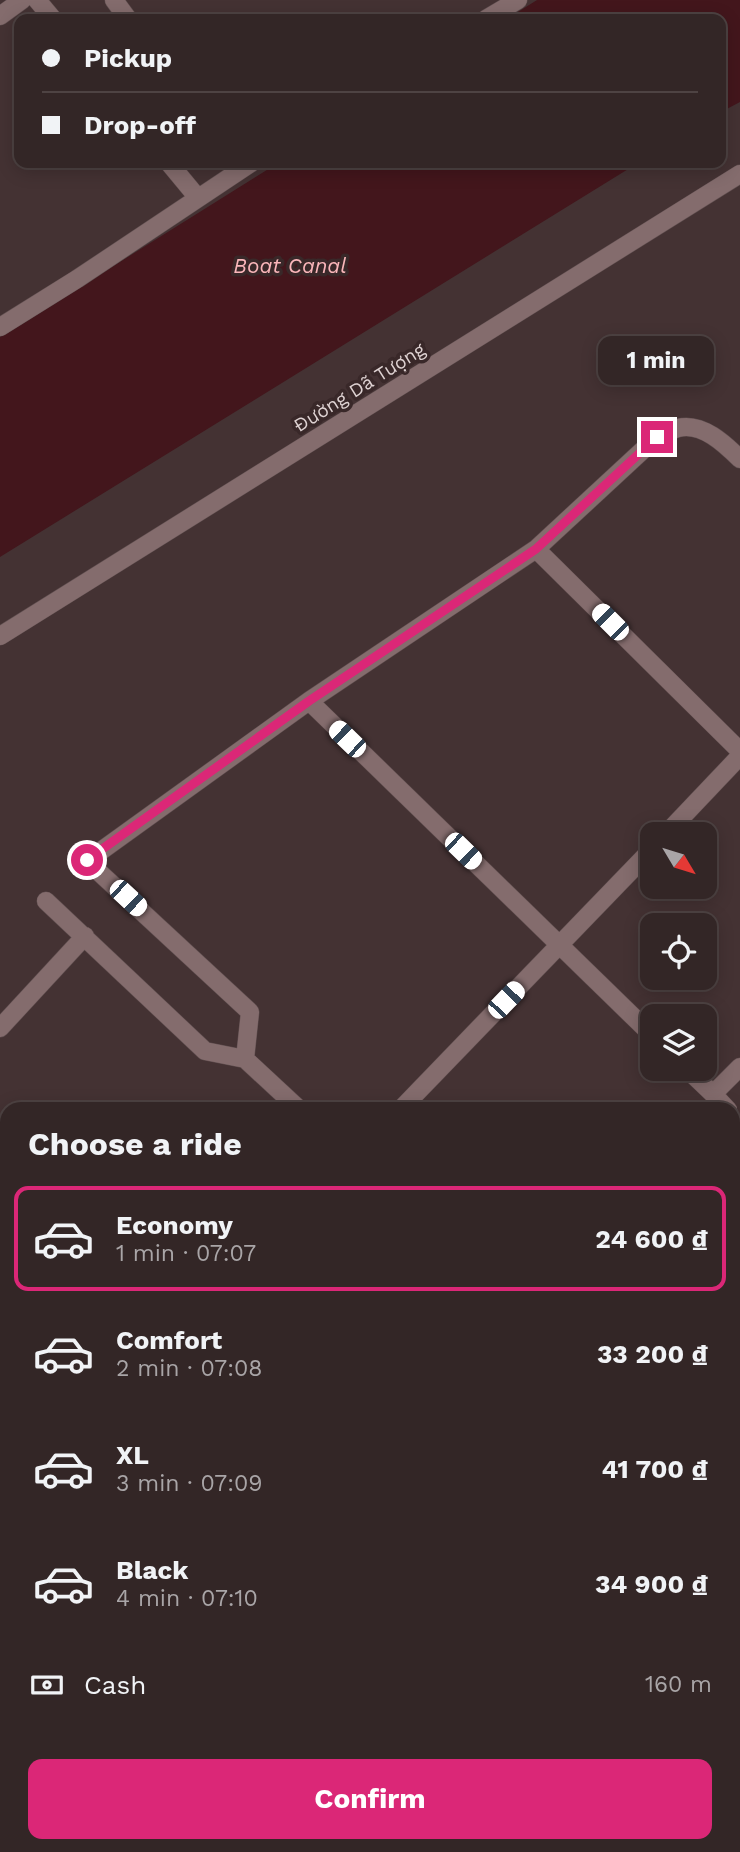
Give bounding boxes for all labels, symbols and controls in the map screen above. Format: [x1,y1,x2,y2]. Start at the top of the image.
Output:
text: Pickup [84,43,172,73]
text: Drop-off [84,110,196,140]
water label: Boat Canal [233,253,347,278]
callout: 1 min [599,336,715,384]
street label: Đường Dã Tượng [289,337,430,437]
text: 1 min [626,347,686,374]
route end [641,421,673,453]
car [588,600,633,644]
car [325,717,370,761]
north arrow [640,822,718,900]
map controls [640,822,717,1081]
car [441,829,486,873]
route start [71,844,103,876]
car [106,876,151,920]
button: locate [640,913,717,990]
car [484,978,529,1022]
button: layers [640,1004,717,1081]
text: Choose a ride [28,1125,242,1163]
icon: car [32,1207,95,1270]
text: Economy [116,1210,233,1240]
text: 24 600 ₫ [595,1224,708,1254]
text: 1 min · 07:07 [116,1240,256,1267]
icon: car [32,1322,95,1385]
text: Comfort [116,1325,222,1355]
text: 33 200 ₫ [597,1339,708,1369]
text: 2 min · 07:08 [116,1355,262,1382]
icon: car [32,1437,95,1500]
text: XL [116,1440,149,1470]
text: 41 700 ₫ [601,1454,708,1484]
text: 3 min · 07:09 [116,1470,262,1497]
icon: car [32,1552,95,1615]
text: Black [116,1555,188,1585]
text: 34 900 ₫ [595,1569,708,1599]
text: 4 min · 07:10 [116,1585,258,1612]
icon: cash [28,1666,66,1704]
text: Cash [84,1670,146,1700]
text: 160 m [645,1671,712,1698]
button: Confirm [28,1759,712,1839]

